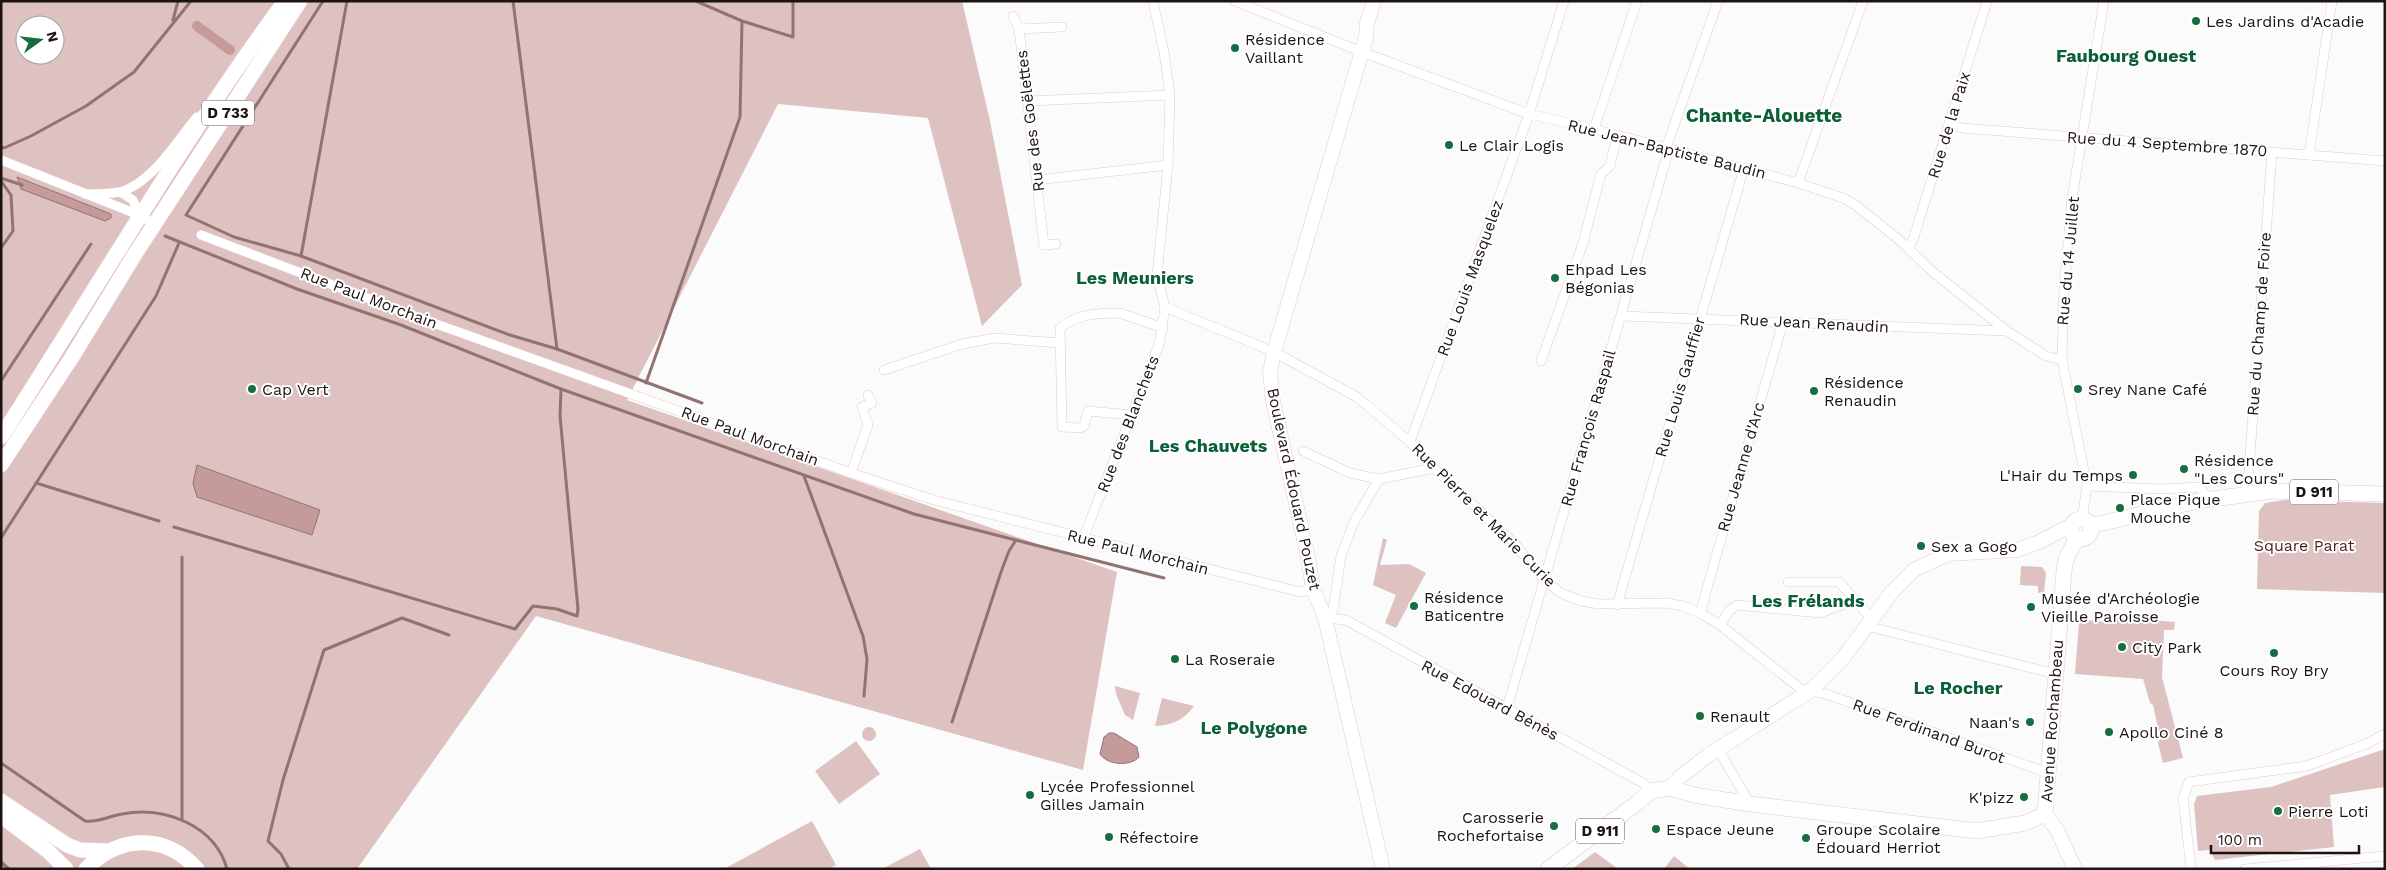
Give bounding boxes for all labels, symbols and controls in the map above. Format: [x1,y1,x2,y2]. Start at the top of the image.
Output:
place label: Les Jardins d'Acadie [2206,12,2364,31]
north arrow [15,15,65,65]
marker: Les Jardins d'Acadie [2190,15,2202,27]
text: N [43,30,62,44]
place label: Résidence Vaillant [1245,30,1325,67]
marker: Résidence Vaillant [1229,42,1241,54]
district label: Faubourg Ouest [2056,45,2196,66]
street label: Rue des Goëlettes [1012,49,1048,193]
street label: Rue de la Paix [1924,69,1974,181]
road number: D 733 [202,100,254,126]
district label: Chante-Alouette [1686,104,1842,127]
street label: Rue Jean-Baptiste Baudin [1566,115,1768,183]
street label: Rue du 4 Septembre 1870 [2066,128,2268,160]
place label: Le Clair Logis [1459,136,1564,155]
marker: Le Clair Logis [1443,139,1455,151]
street label: Rue du 14 Juillet [2053,195,2083,326]
street label: Rue Louis Masquelez [1433,197,1507,359]
street label: Rue du Champ de Foire [2243,232,2275,416]
place label: Ehpad Les Bégonias [1565,260,1647,297]
street label: Rue Paul Morchain [298,263,440,333]
district label: Les Meuniers [1076,267,1194,288]
marker: Ehpad Les Bégonias [1549,272,1561,284]
street label: Rue Jean Renaudin [1739,310,1889,336]
street label: Rue Louis Gauffier [1651,314,1709,459]
street label: Rue François Raspail [1556,347,1620,509]
street label: Rue des Blanchets [1093,353,1163,495]
place label: Résidence Renaudin [1824,373,1904,410]
place label: Cap Vert [262,380,329,399]
place label: Srey Nane Café [2088,380,2207,399]
marker: Cap Vert [246,383,258,395]
marker: Srey Nane Café [2072,383,2084,395]
marker: Résidence Renaudin [1808,385,1820,397]
street label: Boulevard Édouard Pouzet [1263,386,1325,592]
street label: Rue Jeanne d'Arc [1713,400,1769,534]
street label: Rue Paul Morchain [679,402,821,470]
district label: Les Chauvets [1149,435,1268,456]
street label: Rue Pierre et Marie Curie [1408,439,1560,591]
place label: Résidence "Les Cours" [2194,451,2284,488]
marker: Résidence "Les Cours" [2178,463,2190,475]
place label: L'Hair du Temps [1999,466,2123,485]
marker: L'Hair du Temps [2127,469,2139,481]
road number: D 911 [2290,480,2338,504]
place label: Place Pique Mouche [2130,490,2221,527]
marker: Place Pique Mouche [2114,502,2126,514]
street label: Rue Paul Morchain [1065,525,1211,579]
park label: Square Parat [2254,536,2355,555]
place label: Sex a Gogo [1931,537,2017,556]
marker: Sex a Gogo [1915,540,1927,552]
place label: Résidence Baticentre [1424,588,1504,625]
place label: Musée d'Archéologie Vieille Paroisse [2041,589,2200,626]
district label: Les Frélands [1751,590,1865,611]
marker: Résidence Baticentre [1408,600,1420,612]
marker: Musée d'Archéologie Vieille Paroisse [2025,601,2037,613]
place label: City Park [2132,638,2202,657]
street label: Avenue Rochambeau [2037,639,2067,803]
marker: City Park [2116,641,2128,653]
marker: Cours Roy Bry [2268,647,2280,659]
place label: La Roseraie [1185,650,1275,669]
marker: La Roseraie [1169,653,1181,665]
street label: Rue Edouard Bénès [1418,656,1562,744]
place label: Cours Roy Bry [2220,661,2329,680]
district label: Le Rocher [1914,677,2003,698]
street label: Rue Ferdinand Burot [1850,695,2008,768]
place label: Renault [1710,707,1770,726]
marker: Renault [1694,710,1706,722]
place label: Naan's [1969,713,2020,732]
marker: Naan's [2024,716,2036,728]
district label: Le Polygone [1201,717,1307,738]
place label: Apollo Ciné 8 [2119,723,2224,742]
marker: Apollo Ciné 8 [2103,726,2115,738]
place label: Lycée Professionnel Gilles Jamain [1040,777,1195,814]
place label: K'pizz [1968,788,2014,807]
marker: Lycée Professionnel Gilles Jamain [1024,789,1036,801]
marker: K'pizz [2018,791,2030,803]
place label: Pierre Loti [2288,802,2368,821]
marker: Pierre Loti [2272,805,2284,817]
place label: Carosserie Rochefortaise [1437,808,1544,845]
road number: D 911 [1576,818,1624,844]
marker: Carosserie Rochefortaise [1548,820,1560,832]
place label: Espace Jeune [1666,820,1774,839]
place label: Groupe Scolaire Édouard Herriot [1816,820,1941,857]
scale bar [2211,822,2358,854]
marker: Espace Jeune [1650,823,1662,835]
place label: Réfectoire [1119,828,1199,847]
marker: Réfectoire [1103,831,1115,843]
text: 100 m [2218,831,2262,849]
marker: Groupe Scolaire Édouard Herriot [1800,832,1812,844]

